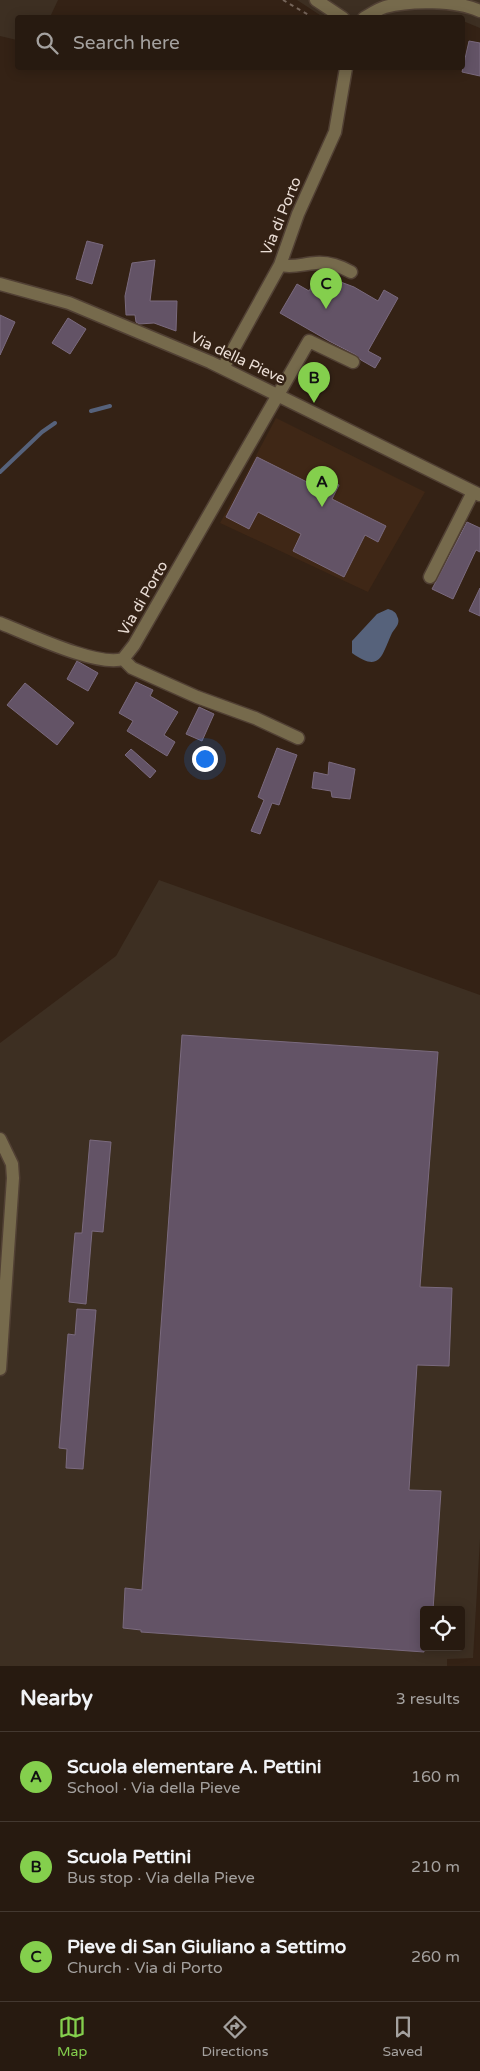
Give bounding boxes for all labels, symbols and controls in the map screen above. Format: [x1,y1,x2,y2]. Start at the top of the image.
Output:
search box [15,15,465,70]
icon: search [33,29,61,57]
text: Search here [73,32,180,54]
street label: Via di Porto [257,174,305,258]
pin: C [310,268,342,309]
street label: Via della Pieve [188,328,288,388]
pin: B [298,362,330,403]
pin: A [306,466,338,507]
street label: Via di Porto [114,558,172,638]
your location [192,746,218,772]
map controls [420,1606,465,1651]
button: locate [420,1606,465,1651]
text: Nearby [20,1686,93,1711]
text: 3 results [396,1689,460,1709]
text: Scuola elementare A. Pettini [67,1756,322,1778]
text: A [30,1767,42,1787]
text: 160 m [411,1767,460,1787]
text: School · Via della Pieve [67,1778,240,1798]
text: Scuola Pettini [67,1846,191,1868]
text: B [30,1857,42,1877]
text: 210 m [411,1857,460,1877]
text: Bus stop · Via della Pieve [67,1868,255,1888]
text: Pieve di San Giuliano a Settimo [67,1936,346,1958]
text: C [30,1947,42,1967]
text: 260 m [411,1947,460,1967]
text: Church · Via di Porto [67,1958,223,1978]
tab: Map [57,2013,87,2060]
tab: Directions [201,2013,268,2060]
tab: Saved [382,2013,423,2060]

